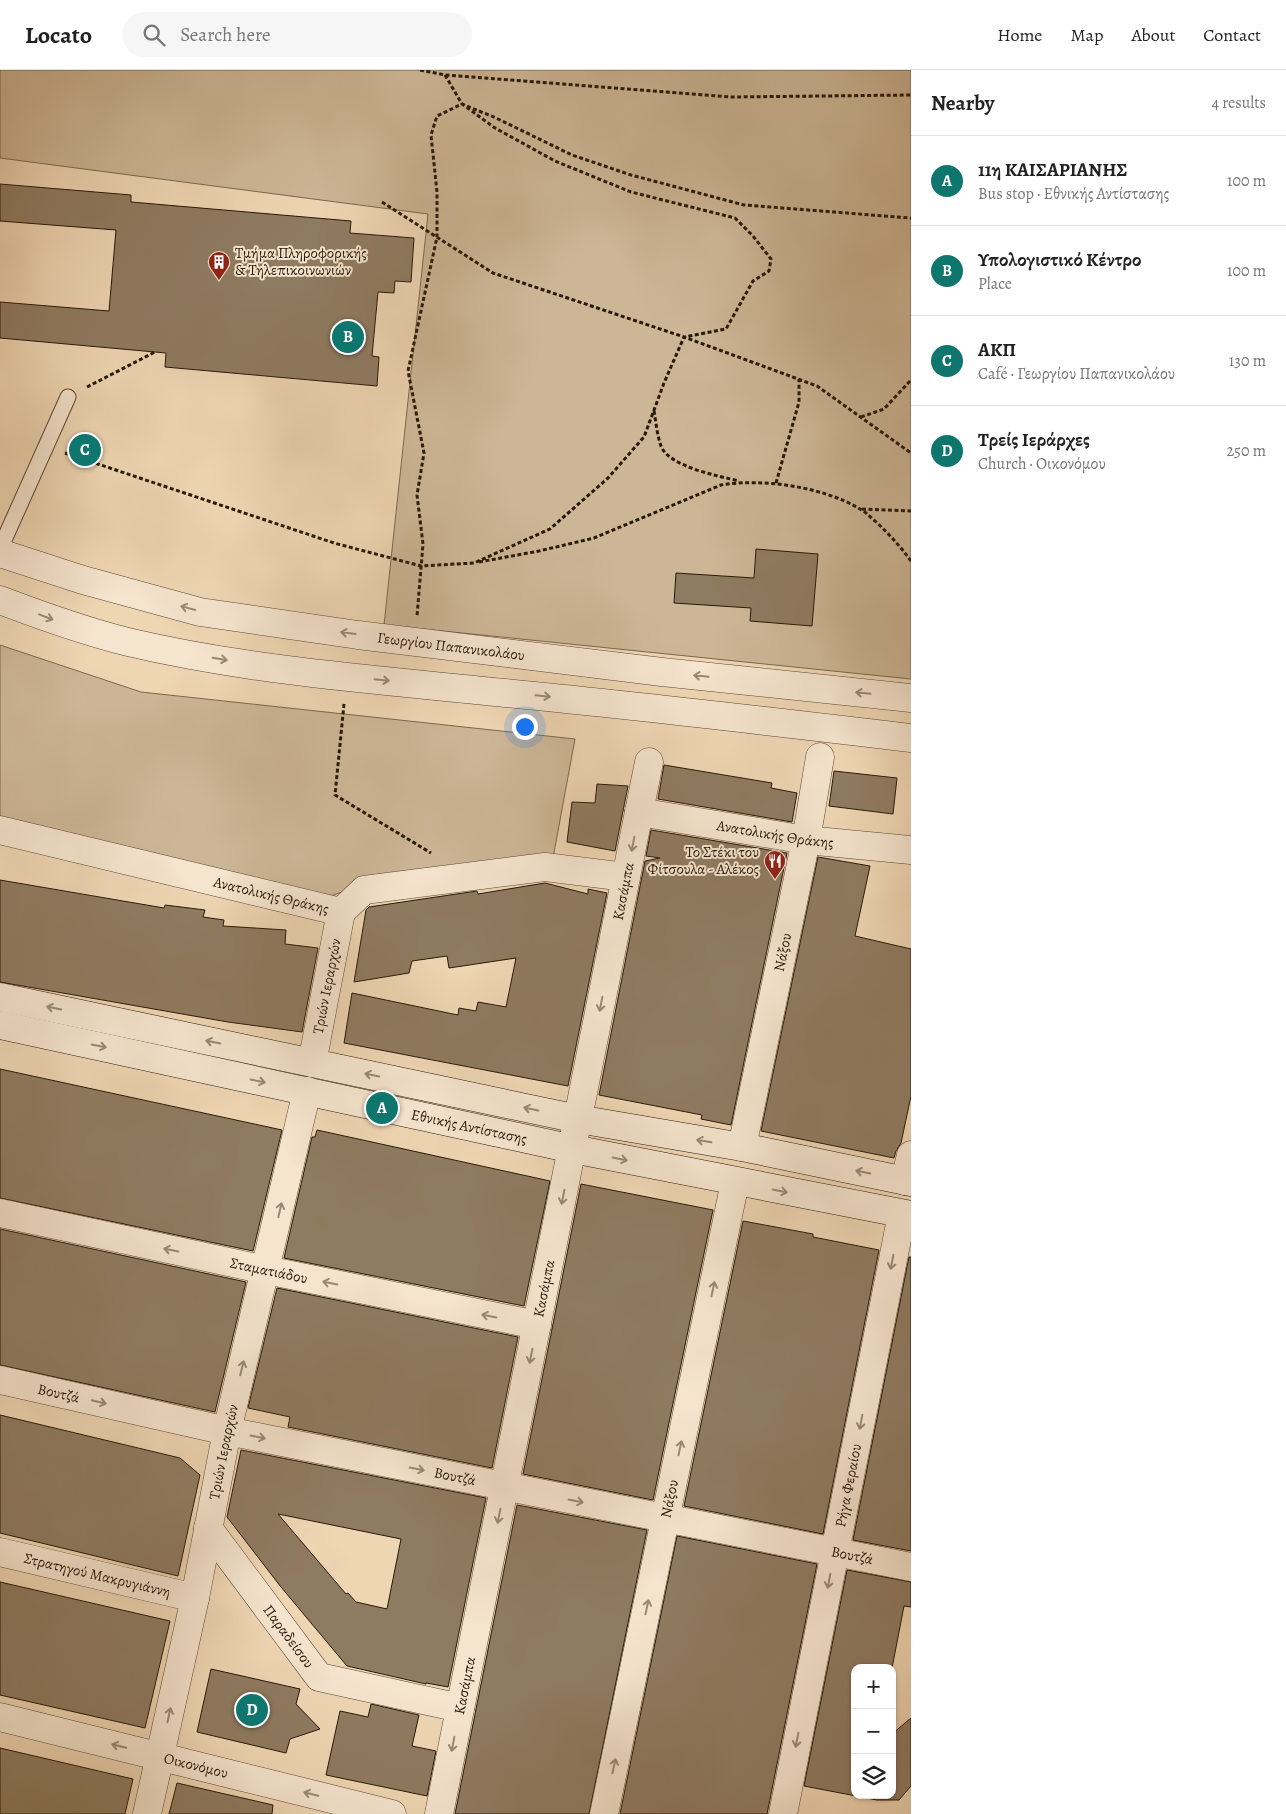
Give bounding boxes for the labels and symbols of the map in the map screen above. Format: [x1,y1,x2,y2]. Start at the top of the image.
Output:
place label: Τμήμα Πληροφορικής & Τηλεπικοινωνιών [235,243,367,280]
building icon: Τμήμα Πληροφορικής & Τηλεπικοινωνιών [207,250,231,281]
pin: B [332,318,364,356]
pin: C [69,431,101,469]
one-way arrow [180,603,196,613]
one-way arrow [38,613,53,622]
street label: Γεωργίου Παπανικολάου [376,627,526,665]
one-way arrow [341,628,357,638]
one-way arrow [212,654,228,664]
one-way arrow [693,671,709,681]
one-way arrow [373,675,389,685]
one-way arrow [855,688,871,697]
one-way arrow [535,692,551,701]
your location [512,714,538,740]
street label: Ανατολικής Θράκης [714,815,835,853]
one-way arrow [628,836,637,852]
place label: Το Στέκι του Φίτσουλα - Αλέκος [648,842,759,879]
restaurant icon: Το Στέκι του Φίτσουλα - Αλέκος [763,849,787,880]
street label: Κασάμπα [608,861,639,922]
street label: Ανατολικής Θράκης [211,871,331,919]
street label: Νάξου [769,931,796,973]
street label: Τριών Ιεραρχών [308,937,346,1036]
one-way arrow [596,995,606,1011]
one-way arrow [46,1003,62,1012]
one-way arrow [205,1037,221,1046]
one-way arrow [90,1042,106,1051]
one-way arrow [364,1070,380,1079]
one-way arrow [249,1077,265,1086]
pin: A [366,1089,398,1127]
street label: Εθνικής Αντίστασης [409,1104,529,1149]
one-way arrow [523,1104,539,1113]
one-way arrow [696,1135,712,1145]
one-way arrow [612,1155,628,1164]
one-way arrow [856,1167,872,1176]
one-way arrow [771,1186,787,1196]
one-way arrow [558,1189,567,1205]
one-way arrow [276,1202,285,1218]
one-way arrow [164,1245,180,1254]
street label: Σταματιάδου [228,1253,310,1288]
one-way arrow [887,1254,897,1270]
street label: Κασάμπα [528,1258,559,1319]
one-way arrow [323,1278,339,1288]
one-way arrow [708,1281,718,1297]
one-way arrow [482,1310,498,1320]
one-way arrow [526,1348,535,1364]
one-way arrow [238,1360,247,1376]
street label: Βουτζά [36,1379,81,1408]
one-way arrow [90,1398,106,1407]
street label: Τριών Ιεραρχών [204,1402,243,1501]
one-way arrow [855,1413,865,1429]
one-way arrow [249,1433,265,1442]
one-way arrow [675,1440,685,1456]
street label: Ρήγα Φεραίου [830,1442,866,1529]
street label: Βουτζά [432,1462,478,1490]
one-way arrow [408,1465,424,1474]
street label: Νάξου [656,1478,683,1520]
one-way arrow [568,1497,584,1506]
one-way arrow [493,1507,503,1523]
street label: Βουτζά [829,1541,875,1569]
street label: Στρατηγού Μακρυγιάννη [22,1548,173,1602]
one-way arrow [824,1573,833,1589]
street label: Παραδείσου [258,1600,319,1672]
one-way arrow [643,1600,652,1616]
street label: Κασάμπα [449,1655,480,1716]
pin: D [236,1691,268,1729]
one-way arrow [165,1708,174,1724]
one-way arrow [792,1732,801,1748]
one-way arrow [448,1735,457,1751]
one-way arrow [112,1741,128,1750]
street label: Οικονόμου [162,1748,230,1783]
one-way arrow [610,1759,619,1775]
one-way arrow [303,1789,319,1798]

